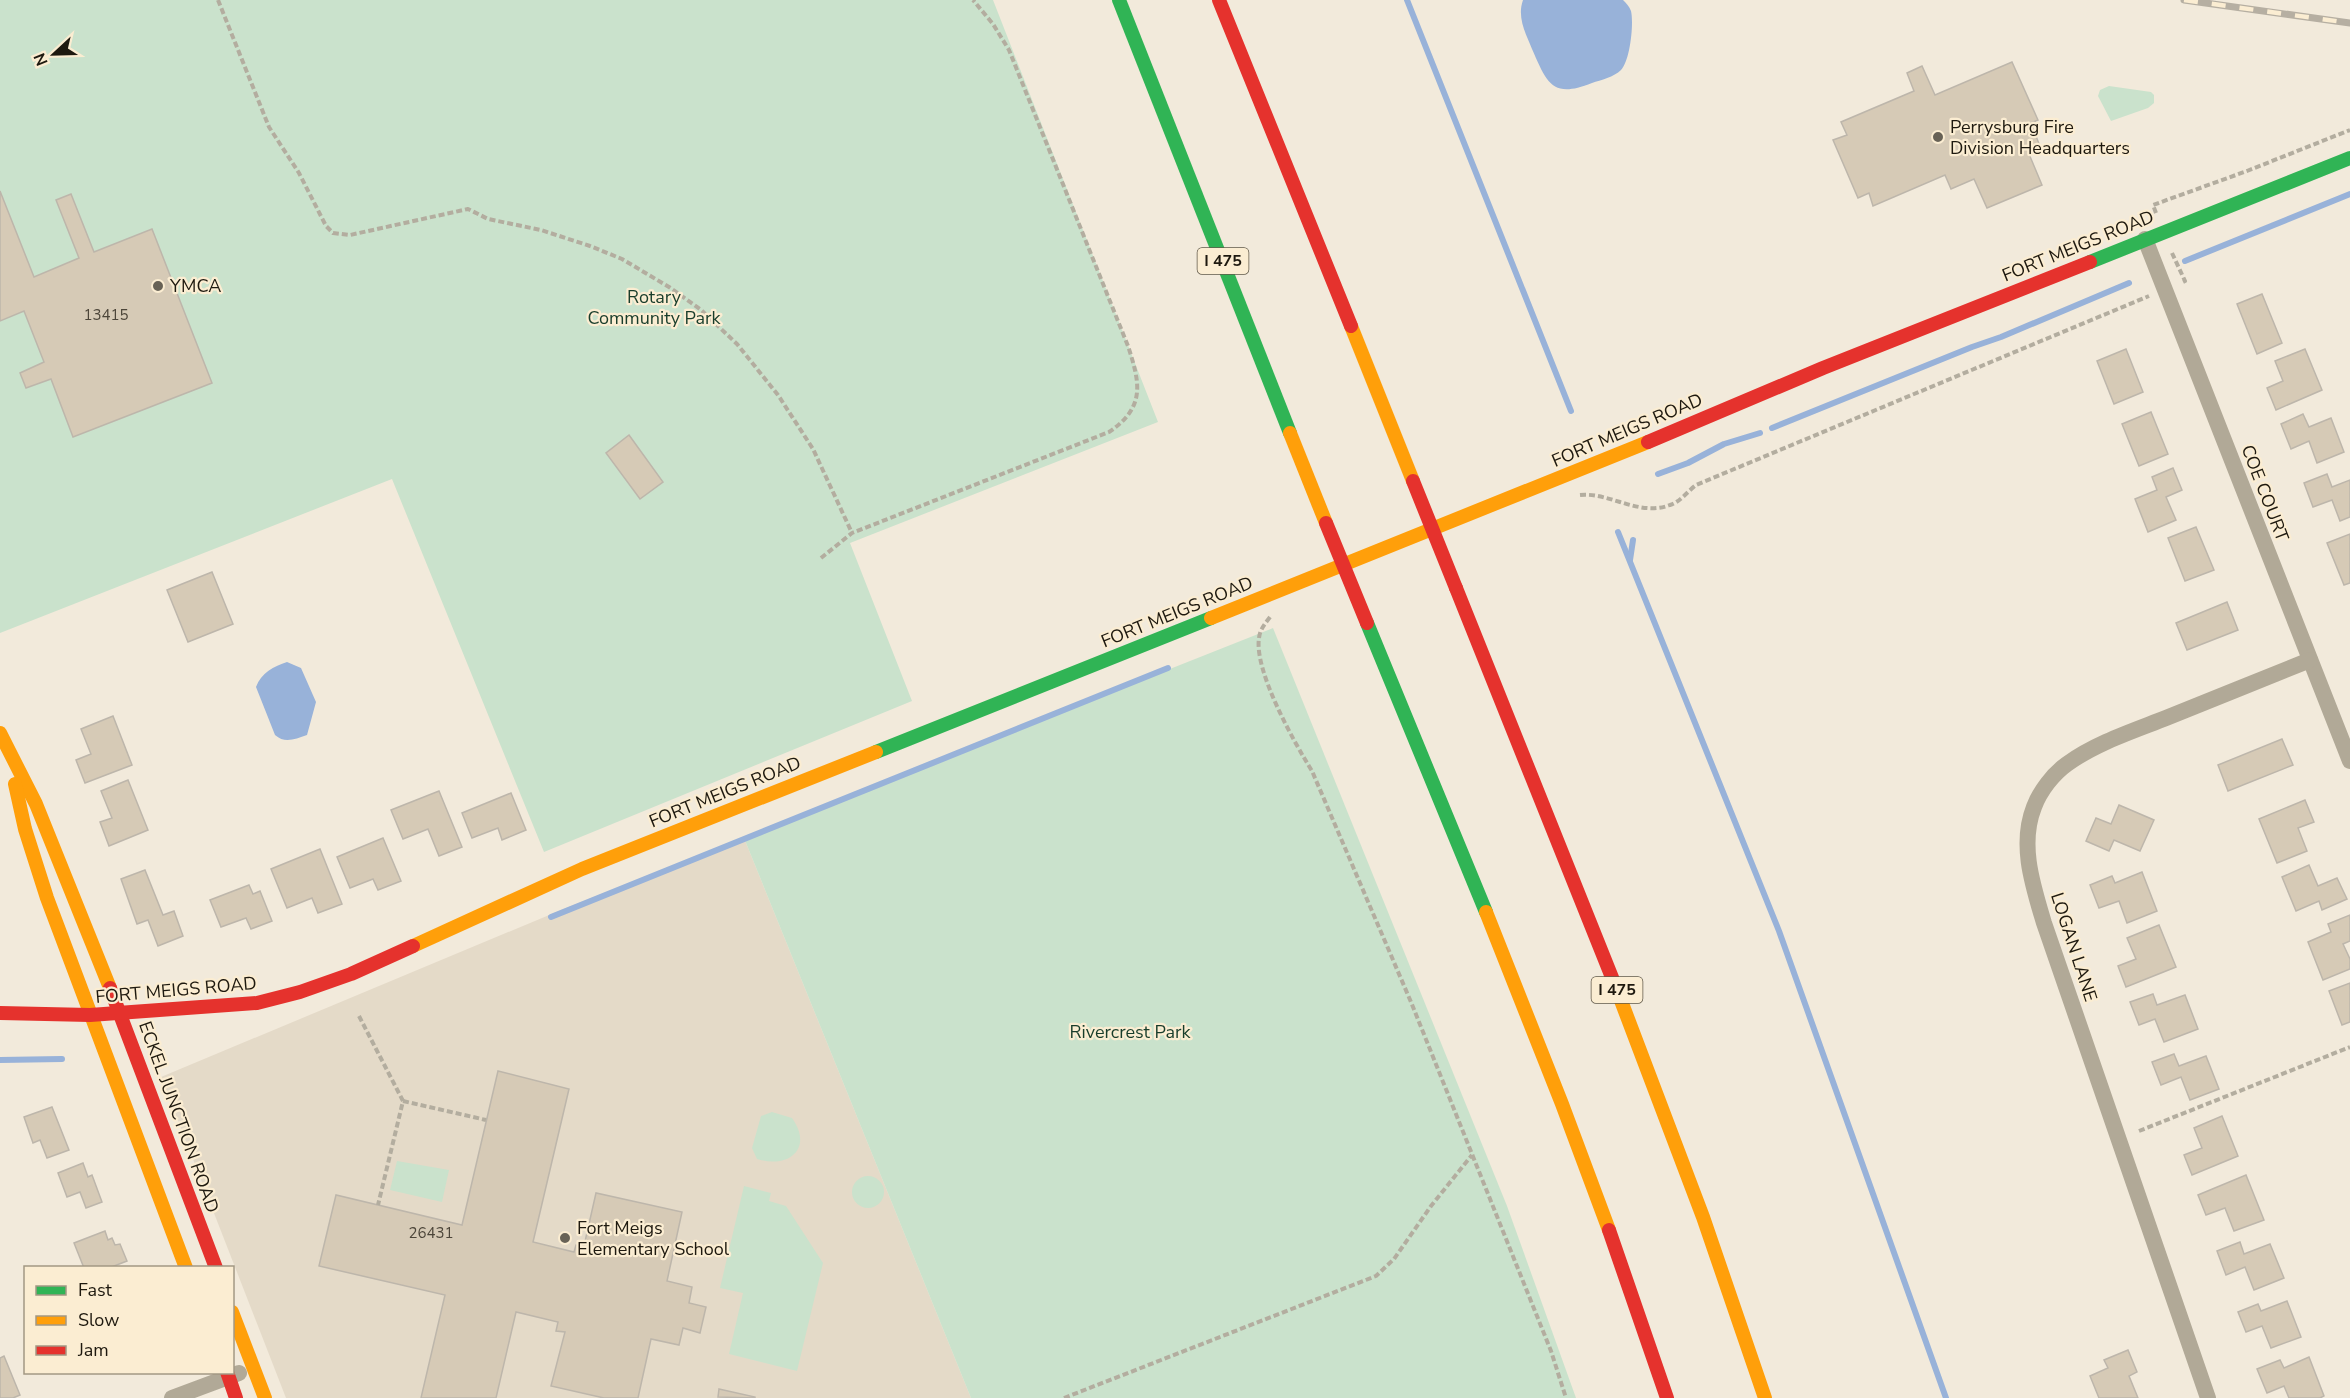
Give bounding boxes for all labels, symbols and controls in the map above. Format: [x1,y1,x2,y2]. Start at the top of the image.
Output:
north arrow [24,24,84,84]
text: N [29,50,53,69]
place label: Perrysburg Fire Division Headquarters [1950,115,2130,160]
marker: Perrysburg Fire Division Headquarters [1931,130,1945,144]
street label: FORT MEIGS ROAD [1998,205,2158,287]
road number: I 475 [1198,248,1248,274]
place label: YMCA [169,274,221,298]
marker: YMCA [151,279,165,293]
park label: Rotary Community Park [587,285,722,330]
house number: 13415 [83,305,129,325]
street label: FORT MEIGS ROAD [1548,387,1706,473]
street label: COE COURT [2236,441,2295,545]
street label: FORT MEIGS ROAD [1097,571,1257,653]
street label: FORT MEIGS ROAD [645,751,805,833]
street label: LOGAN LANE [2045,889,2103,1005]
street label: FORT MEIGS ROAD [94,971,258,1009]
road number: I 475 [1592,977,1642,1003]
street label: ECKEL JUNCTION ROAD [133,1018,225,1216]
park label: Rivercrest Park [1070,1020,1191,1044]
place label: Fort Meigs Elementary School [577,1216,730,1261]
house number: 26431 [408,1223,454,1243]
marker: Fort Meigs Elementary School [558,1231,572,1245]
legend [24,1266,234,1374]
text: Fast [78,1278,113,1302]
text: Slow [78,1308,119,1332]
text: Jam [77,1338,109,1362]

